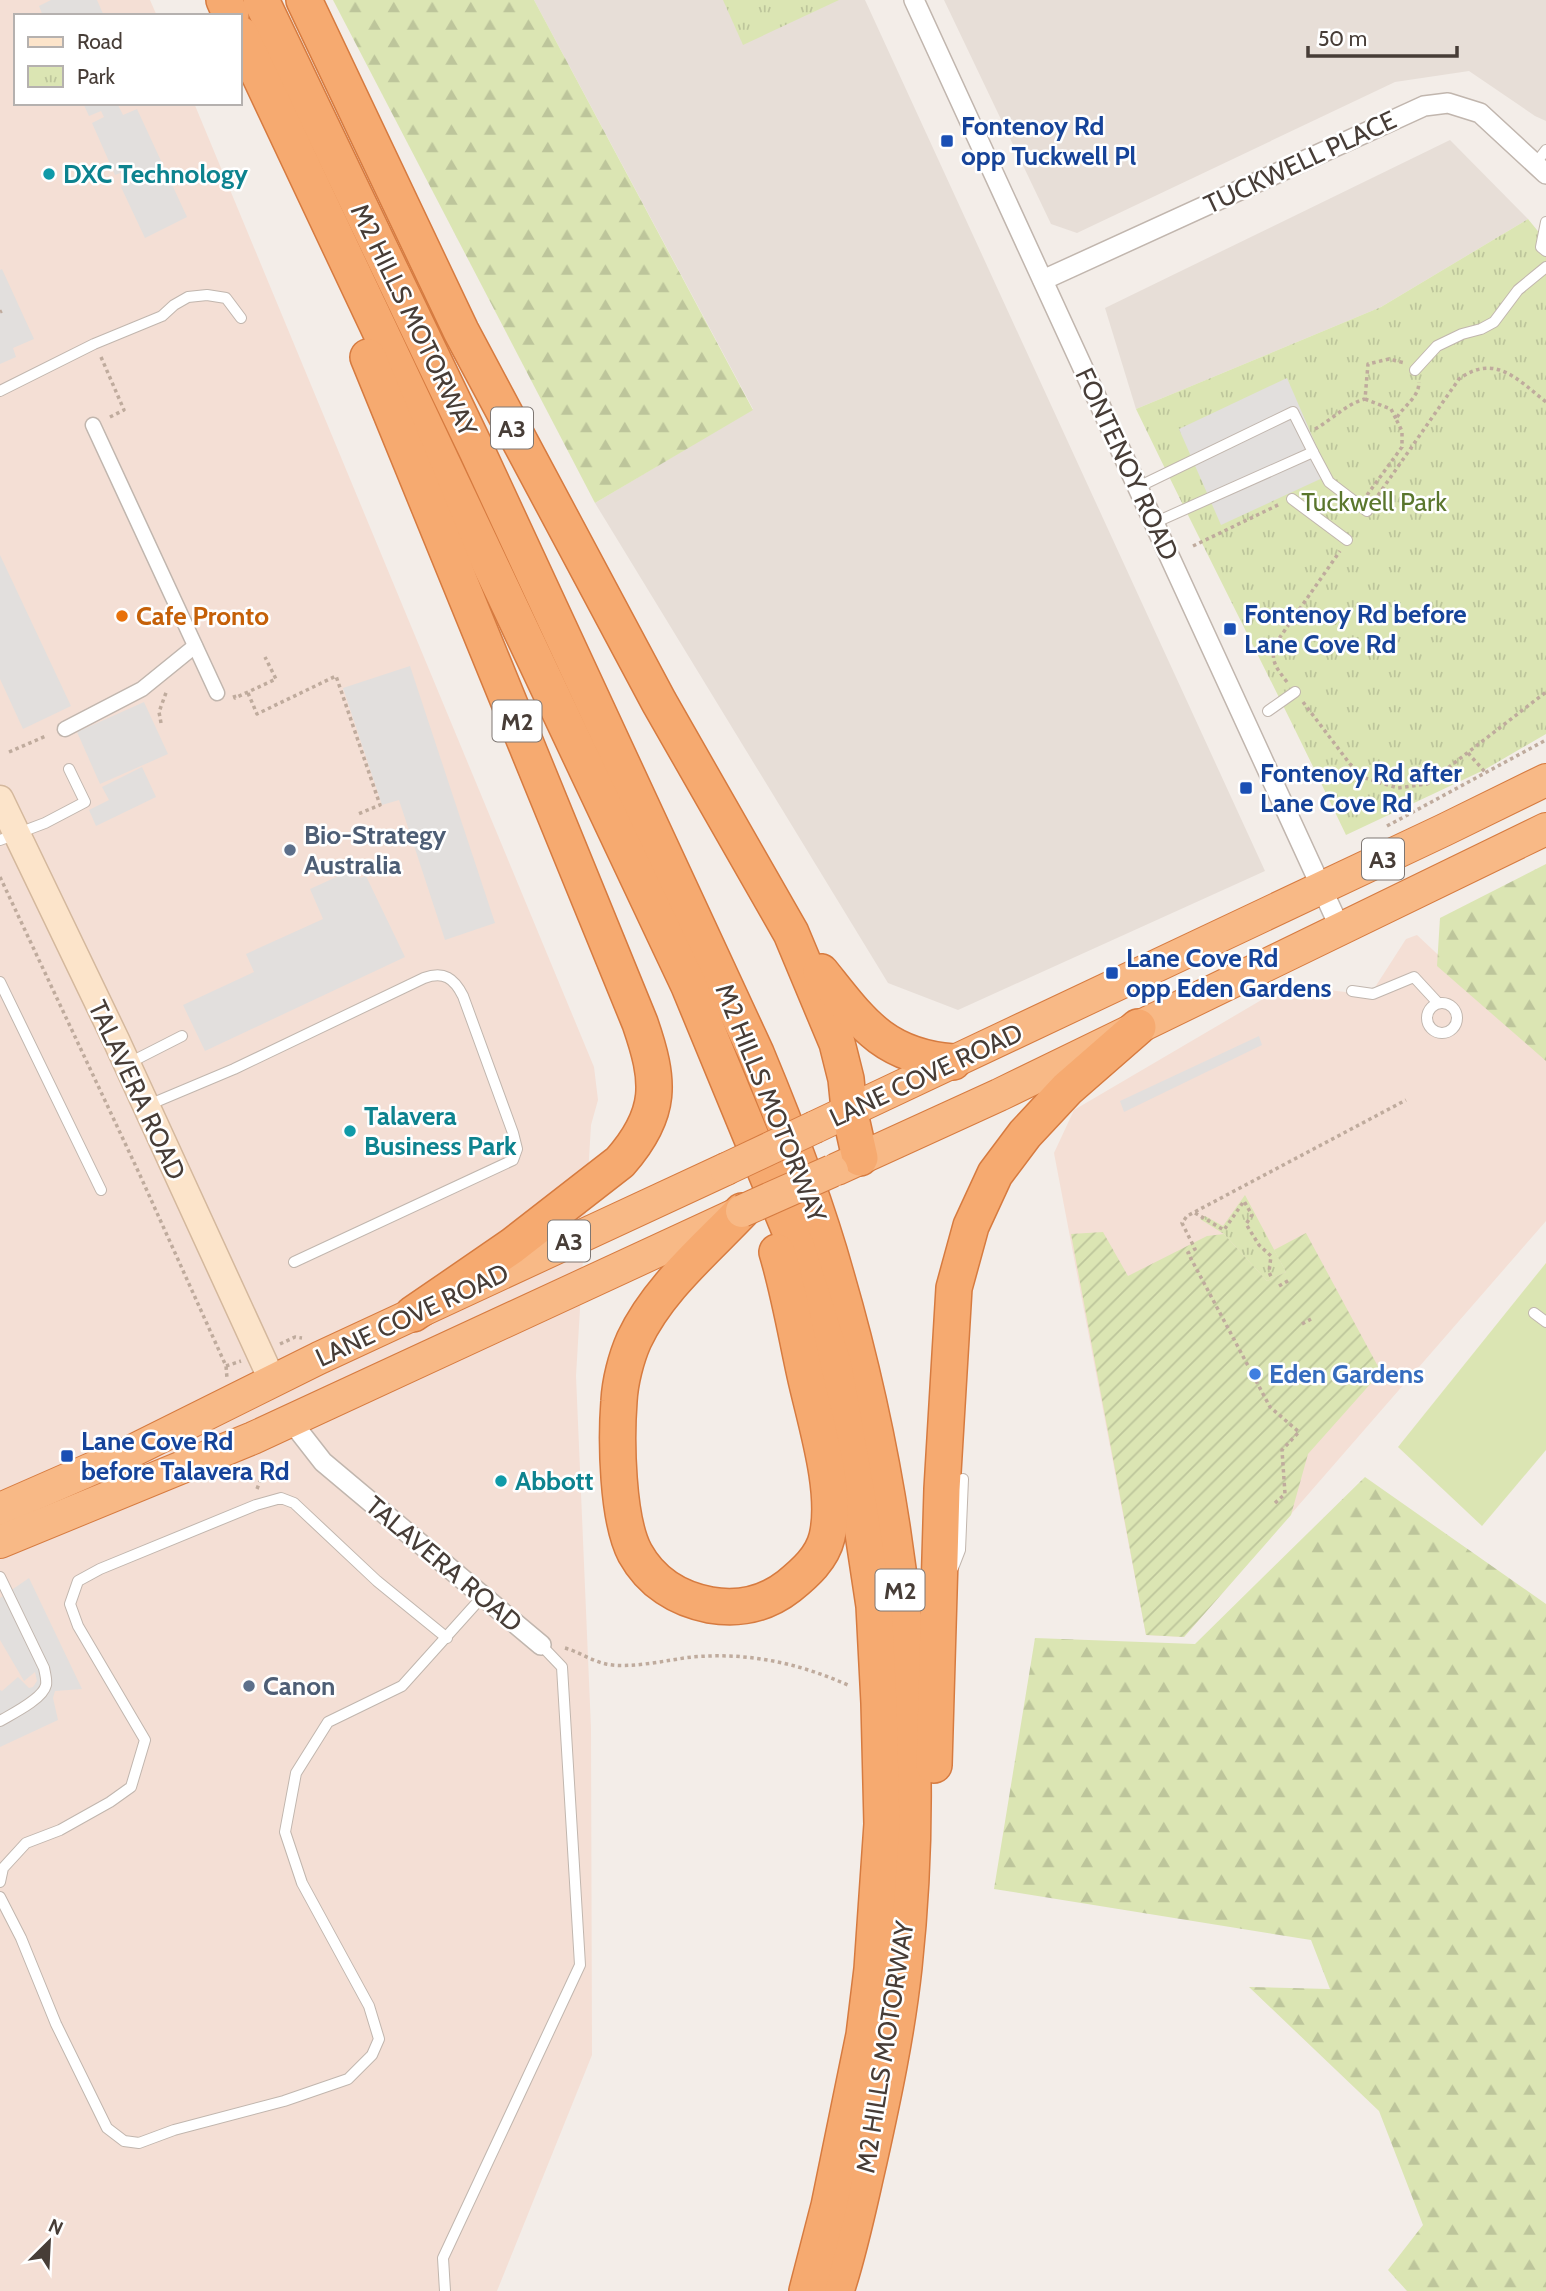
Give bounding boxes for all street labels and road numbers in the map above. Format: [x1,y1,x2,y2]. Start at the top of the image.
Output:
street label: TUCKWELL PLACE [1199,103,1401,221]
street label: M2 HILLS MOTORWAY [344,199,484,442]
street label: FONTENOY ROAD [1068,363,1186,565]
road number: A3 [491,408,533,448]
road number: M2 [492,700,542,742]
road number: A3 [1362,838,1404,880]
street label: M2 HILLS MOTORWAY [708,979,834,1227]
street label: TALAVERA ROAD [81,995,193,1185]
street label: LANE COVE ROAD [824,1016,1028,1134]
road number: A3 [548,1220,590,1261]
street label: LANE COVE ROAD [310,1256,514,1374]
street label: TALAVERA ROAD [359,1489,529,1639]
road number: M2 [876,1570,925,1610]
street label: M2 HILLS MOTORWAY [849,1918,921,2175]

